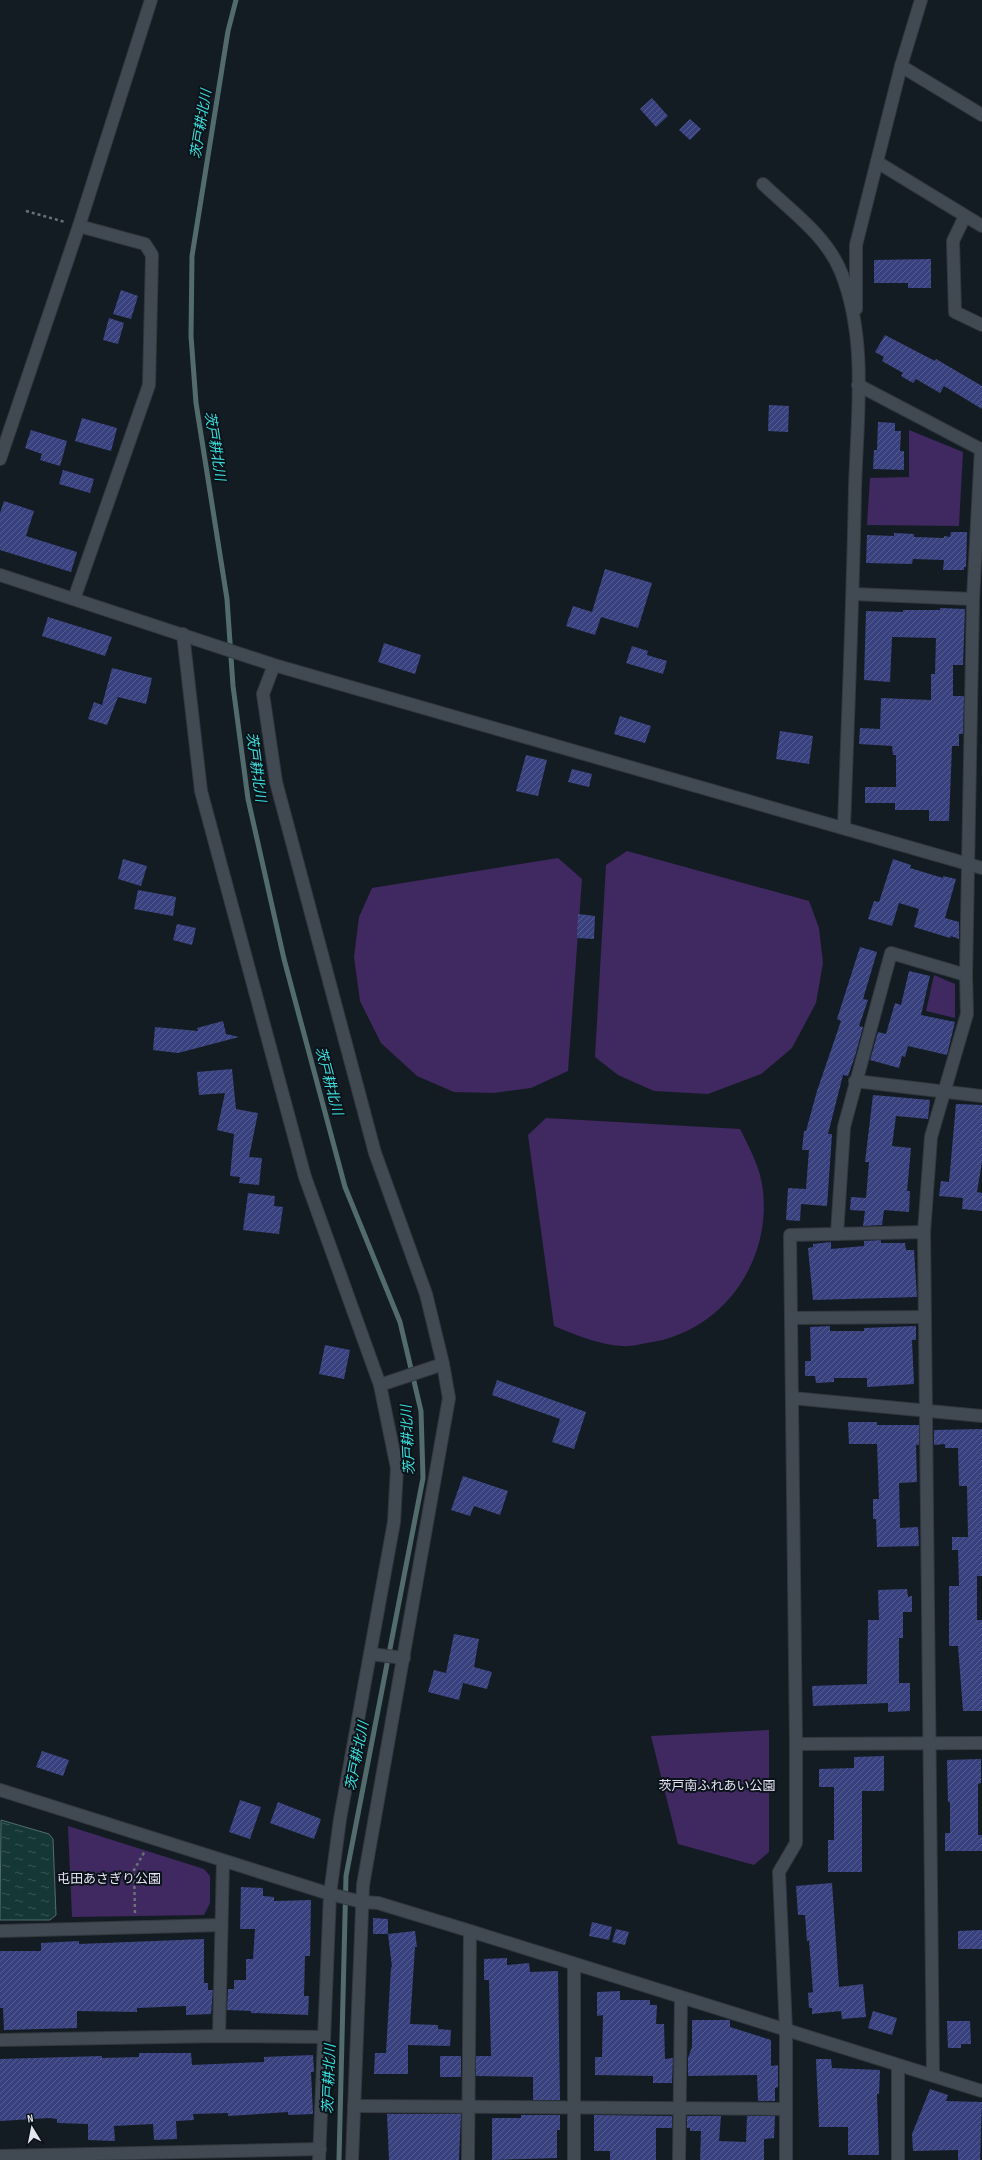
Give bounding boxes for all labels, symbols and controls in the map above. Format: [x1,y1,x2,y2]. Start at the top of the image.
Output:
water label: 茨戸耕北川 [187,86,215,160]
water label: 茨戸耕北川 [201,410,229,484]
water label: 茨戸耕北川 [243,731,270,805]
water label: 茨戸耕北川 [312,1045,347,1119]
water label: 茨戸耕北川 [398,1403,418,1475]
water label: 茨戸耕北川 [342,1718,372,1792]
park label: 茨戸南ふれあい公園 [658,1778,776,1794]
park label: 屯田あさぎり公園 [57,1871,161,1887]
water label: 茨戸耕北川 [319,2042,339,2114]
north arrow [12,2108,52,2148]
text: N [26,2112,34,2126]

